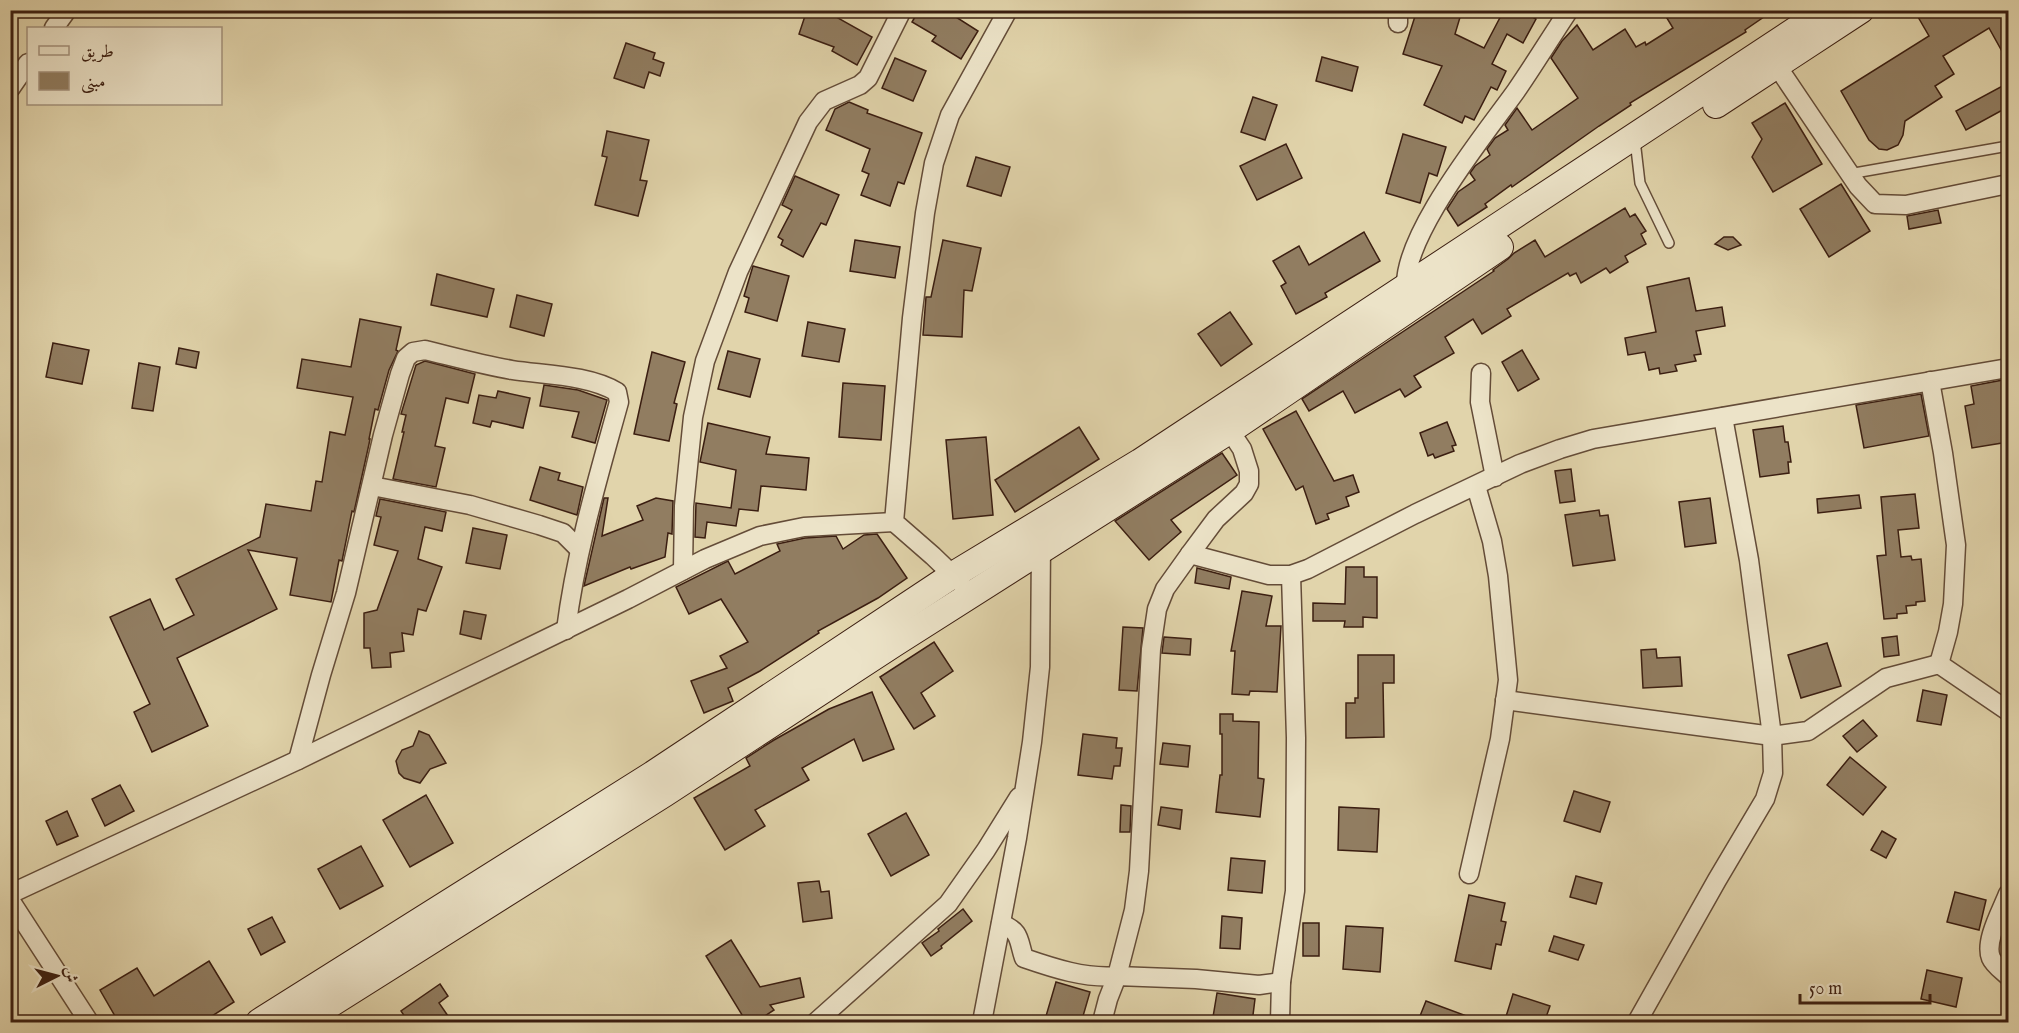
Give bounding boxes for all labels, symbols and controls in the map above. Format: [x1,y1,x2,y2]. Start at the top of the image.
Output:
legend [27,27,222,105]
text: طريق [81,41,114,64]
text: مبنى [81,71,106,94]
north arrow [27,946,87,1006]
text: ش [59,966,81,984]
scale bar [1800,967,1930,1005]
text: 50 m [1809,978,1842,1001]

